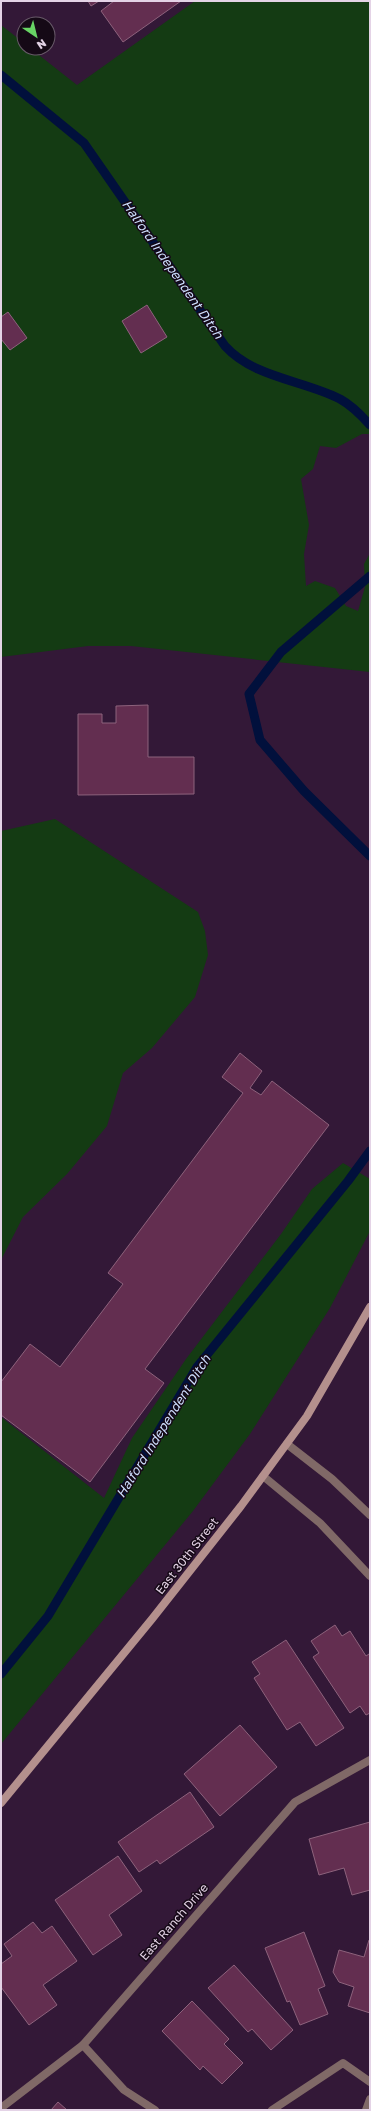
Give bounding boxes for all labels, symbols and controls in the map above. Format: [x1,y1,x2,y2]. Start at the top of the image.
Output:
north arrow [16,16,56,56]
text: N [35,37,49,52]
water label: Halford Independent Ditch [119,197,228,342]
water label: Halford Independent Ditch [112,1351,214,1500]
street label: East 30th Street [152,1514,221,1597]
street label: East Ranch Drive [136,1880,211,1963]

